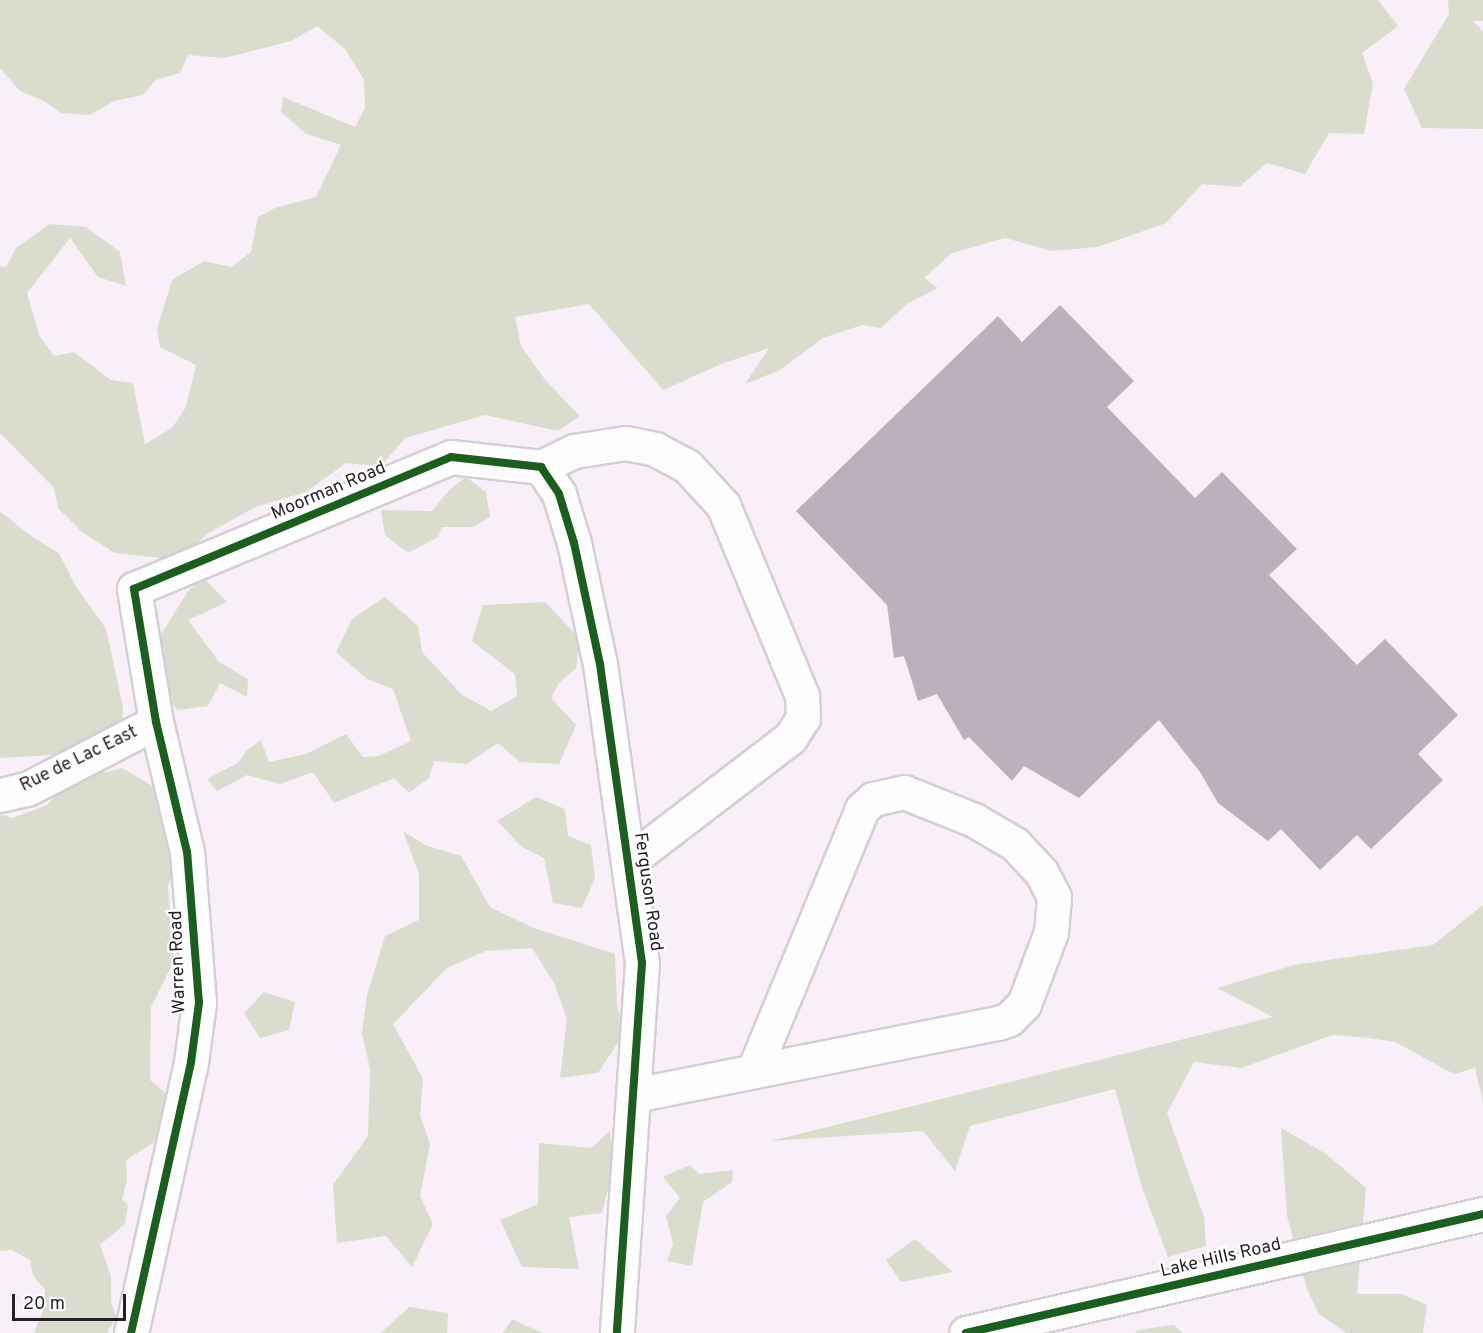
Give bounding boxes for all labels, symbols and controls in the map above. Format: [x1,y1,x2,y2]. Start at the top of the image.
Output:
street label: Moorman Road [268,458,390,526]
street label: Rue de Lac East [17,722,141,798]
street label: Ferguson Road [628,831,666,953]
street label: Warren Road [166,910,192,1014]
street label: Lake Hills Road [1158,1235,1284,1283]
scale bar [15,1282,129,1320]
text: 20 m [23,1293,65,1316]

